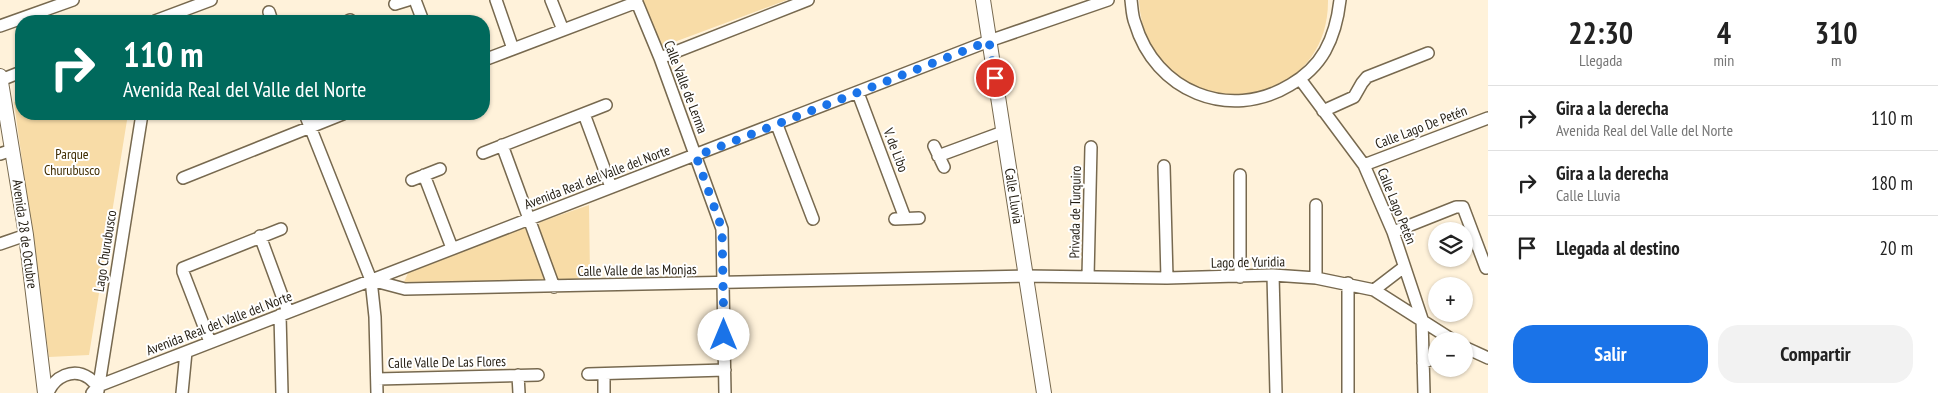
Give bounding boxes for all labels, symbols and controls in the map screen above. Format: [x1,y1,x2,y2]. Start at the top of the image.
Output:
text: 22:30 [1568,13,1633,52]
text: 4 [1717,13,1731,52]
text: 310 [1815,13,1858,52]
text: 110 m [123,31,204,77]
icon: right [40,35,105,100]
street label: Calle Valle de Lerma [660,38,712,136]
text: Llegada [1579,50,1622,70]
text: min [1713,50,1734,70]
text: m [1831,50,1841,70]
pin [974,57,1016,99]
icon: arrive [981,64,1009,92]
text: Avenida Real del Valle del Norte [123,75,366,103]
text: Gira a la derecha [1556,96,1669,120]
street label: Calle Lago De Petén [1373,101,1469,153]
icon: right [1513,104,1541,132]
text: 110 m [1871,106,1913,130]
text: Avenida Real del Valle del Norte [1556,120,1733,140]
street label: V. de Libo [879,125,913,175]
street label: Avenida Real del Valle del Norte [521,141,673,213]
park label: Parque Churubusco [44,145,100,179]
text: Gira a la derecha [1556,161,1669,185]
street label: Privada de Turquiro [1065,165,1085,259]
street label: Calle Lago Petén [1374,165,1420,247]
street label: Calle Lluvia [1001,167,1027,225]
icon: right [1513,169,1541,197]
text: 180 m [1871,171,1913,195]
street label: Avenida 28 de Octubre [8,178,42,290]
text: Calle Lluvia [1556,185,1620,205]
street label: Lago Churubusco [90,209,120,293]
map controls [1428,222,1473,377]
button: layers [1428,222,1473,267]
icon: arrive [1513,234,1541,262]
text: Llegada al destino [1556,236,1680,260]
text: 20 m [1880,236,1913,260]
street label: Lago de Yuridia [1211,252,1285,272]
street label: Calle Valle de las Monjas [577,260,697,280]
button: + [1428,277,1473,322]
street label: Avenida Real del Valle del Norte [143,287,295,359]
position arrow [697,308,749,360]
button: Salir [1513,325,1708,383]
button: Compartir [1718,325,1913,383]
button: − [1428,332,1473,377]
street label: Calle Valle De Las Flores [388,352,506,372]

